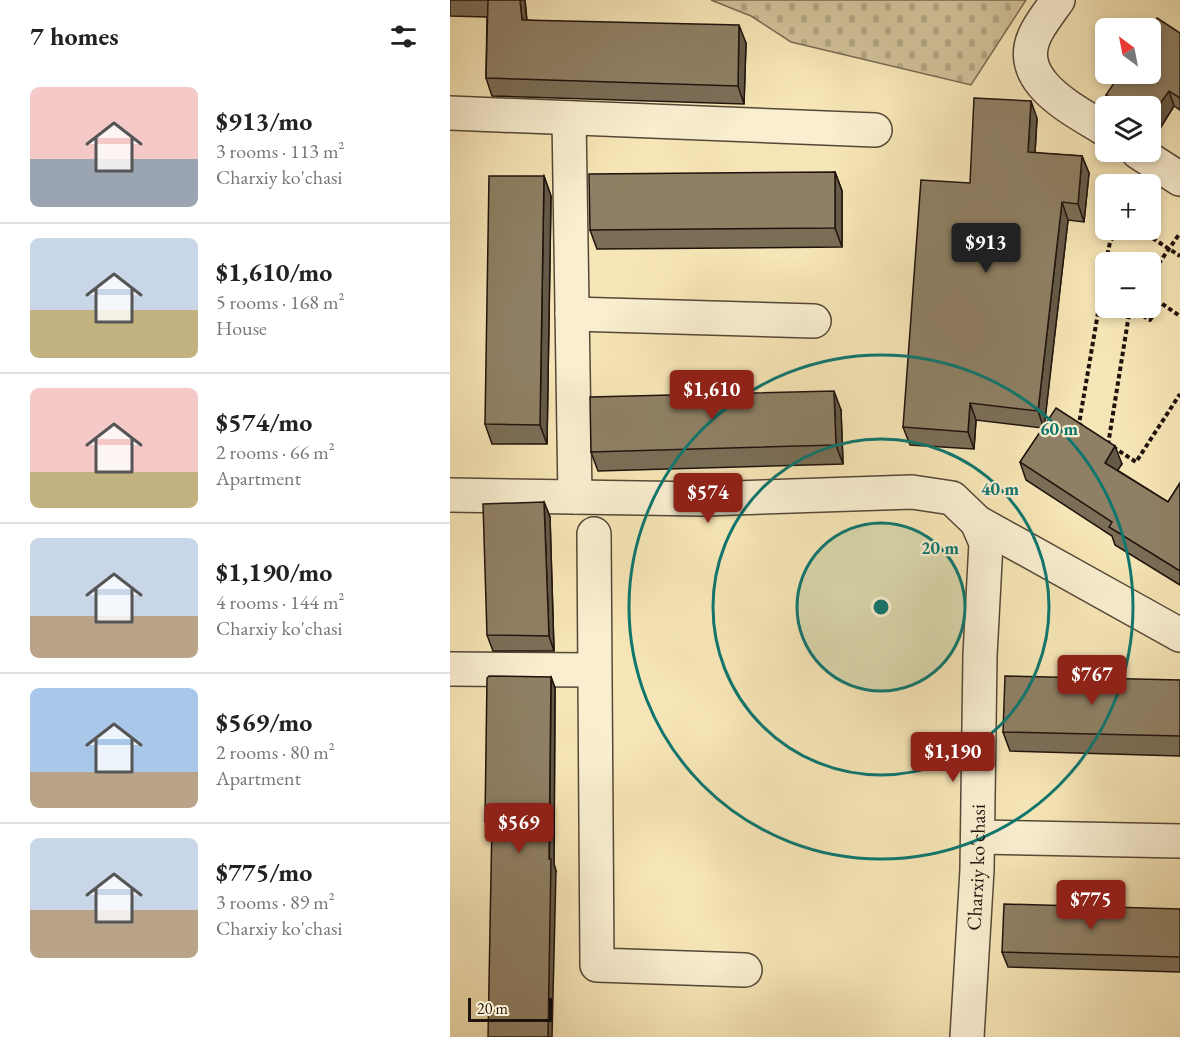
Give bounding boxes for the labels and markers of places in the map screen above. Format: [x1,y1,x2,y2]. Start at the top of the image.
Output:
pin: $913 [950,223,1022,274]
pin: $1,610 [663,370,761,421]
pin: $574 [672,473,744,524]
centre of rings [871,597,891,617]
pin: $767 [1056,655,1128,706]
pin: $1,190 [904,732,1002,783]
pin: $569 [483,803,555,854]
pin: $775 [1055,880,1127,931]

